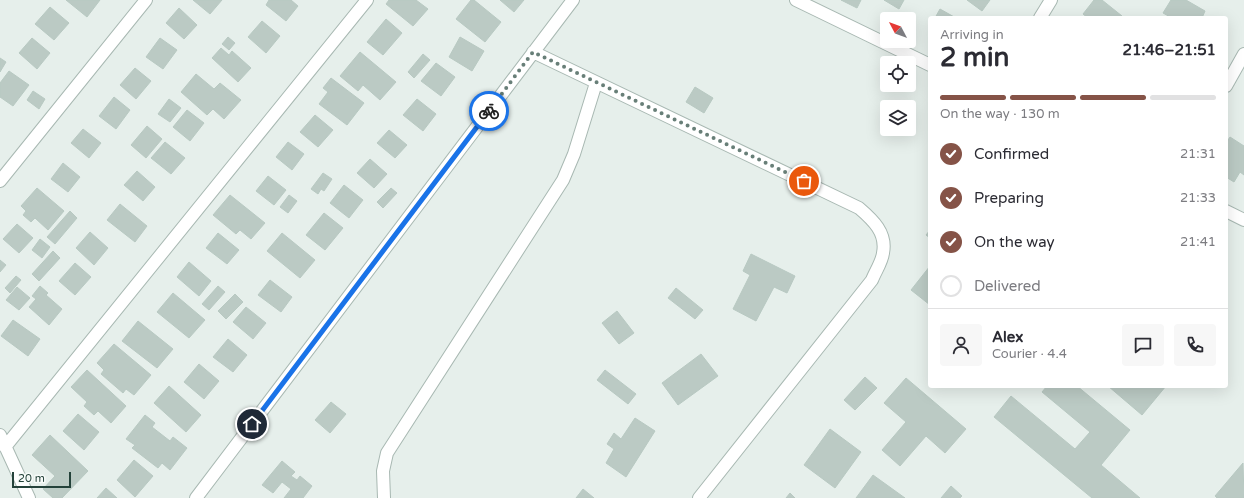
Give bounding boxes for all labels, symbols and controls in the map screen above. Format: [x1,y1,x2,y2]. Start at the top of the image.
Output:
north arrow [880,12,916,48]
map controls [880,12,916,136]
text: Arriving in [940,27,1004,43]
text: 21:46–21:51 [1123,41,1216,59]
text: 2 min [940,42,1009,73]
button: locate [880,56,916,92]
courier [469,91,509,131]
icon: bike [478,100,500,122]
button: layers [880,100,916,136]
text: On the way · 130 m [940,106,1060,122]
icon: check [940,143,962,165]
text: Confirmed [974,145,1049,163]
text: 21:31 [1180,146,1216,162]
pin [787,164,821,198]
icon: bag [793,170,815,192]
icon: check [940,187,962,209]
text: Preparing [974,189,1044,207]
text: 21:33 [1180,190,1216,206]
icon: check [940,231,962,253]
text: On the way [974,233,1054,251]
text: 21:41 [1180,234,1216,250]
text: Delivered [974,277,1041,295]
button: person [940,324,982,366]
button: chat [1122,324,1164,366]
button: phone [1174,324,1216,366]
text: Alex [992,328,1023,346]
text: Courier · 4.4 [992,346,1067,362]
pin [235,407,269,441]
icon: home [241,413,263,435]
scale bar [12,470,71,489]
text: 20 m [18,472,45,485]

